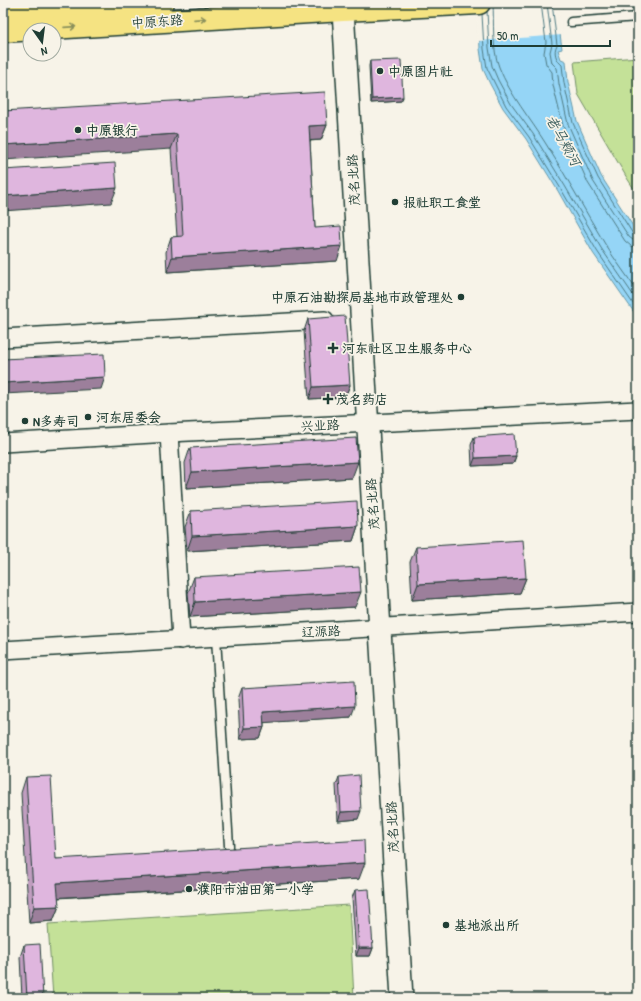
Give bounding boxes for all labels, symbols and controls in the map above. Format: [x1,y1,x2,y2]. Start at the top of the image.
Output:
street label: 中原东路 [130,10,184,32]
one-way arrow [193,15,206,22]
north arrow [22,22,62,62]
scale bar [491,22,610,48]
one-way arrow [63,23,76,30]
text: 50 m [497,27,518,44]
text: N [40,44,49,59]
place label: 中原图片社 [388,62,453,80]
marker: 中原图片社 [375,66,385,76]
water label: 老马颊河 [542,111,587,171]
place label: 中原银行 [86,121,138,139]
marker: 中原银行 [73,125,83,135]
street label: 茂名北路 [343,154,363,206]
place label: 报社职工食堂 [403,193,481,211]
marker: 报社职工食堂 [390,197,400,207]
place label: 中原石油勘探局基地市政管理处 [271,288,453,306]
marker: 中原石油勘探局基地市政管理处 [456,292,466,302]
place label: 河东社区卫生服务中心 [342,339,472,357]
marker: 河东社区卫生服务中心 [327,342,339,354]
place label: 茂名药店 [336,390,388,408]
marker: 茂名药店 [323,394,333,404]
place label: 河东居委会 [96,408,161,426]
place label: N多寿司 [33,412,79,430]
marker: 河东居委会 [83,412,93,422]
street label: 兴业路 [300,415,340,435]
marker: N多寿司 [20,416,30,426]
street label: 茂名北路 [361,477,383,531]
street label: 辽源路 [301,621,341,641]
street label: 茂名北路 [382,801,402,853]
place label: 濮阳市油田第一小学 [197,880,314,898]
marker: 濮阳市油田第一小学 [184,884,194,894]
place label: 基地派出所 [454,916,519,934]
marker: 基地派出所 [441,920,451,930]

